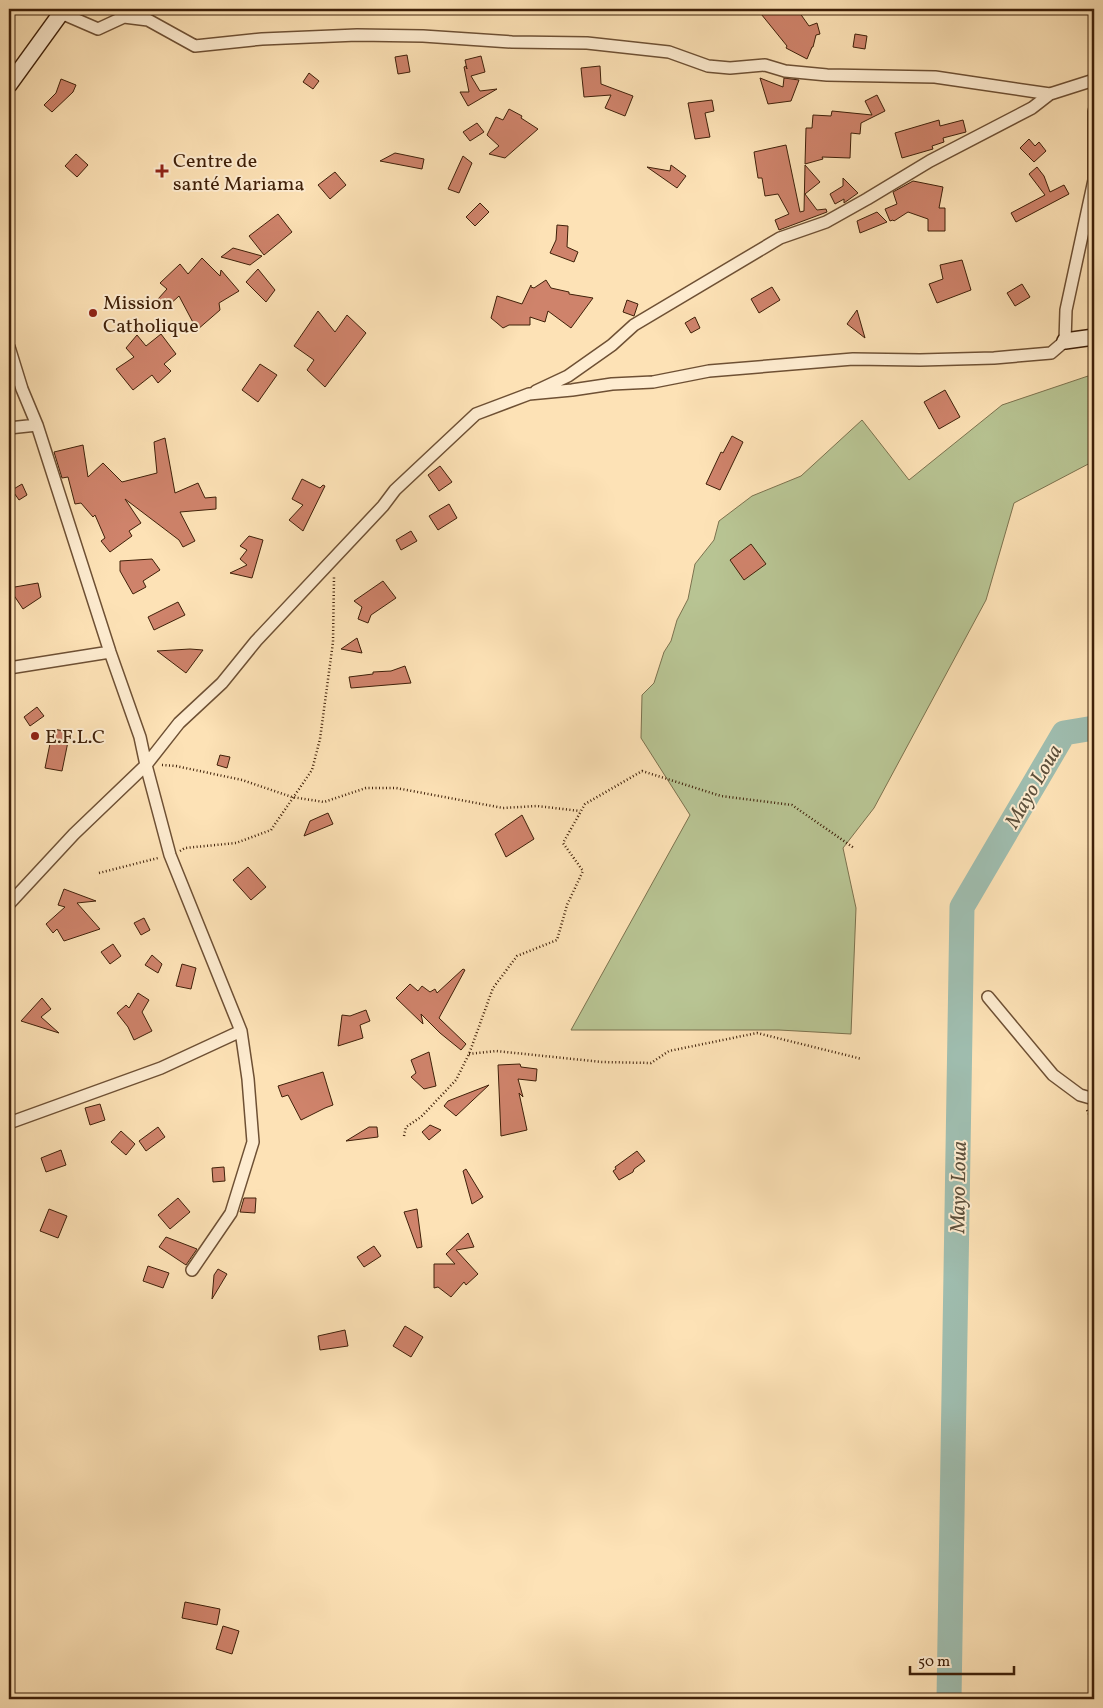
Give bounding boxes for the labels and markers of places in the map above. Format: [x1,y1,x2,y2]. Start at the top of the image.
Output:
place label: Centre de santé Mariama [173,148,304,199]
marker: Centre de santé Mariama [155,164,169,178]
place label: Mission Catholique [103,290,199,341]
marker: Mission Catholique [87,307,99,319]
place label: E.F.L.C [45,724,105,752]
marker: E.F.L.C [29,730,41,742]

